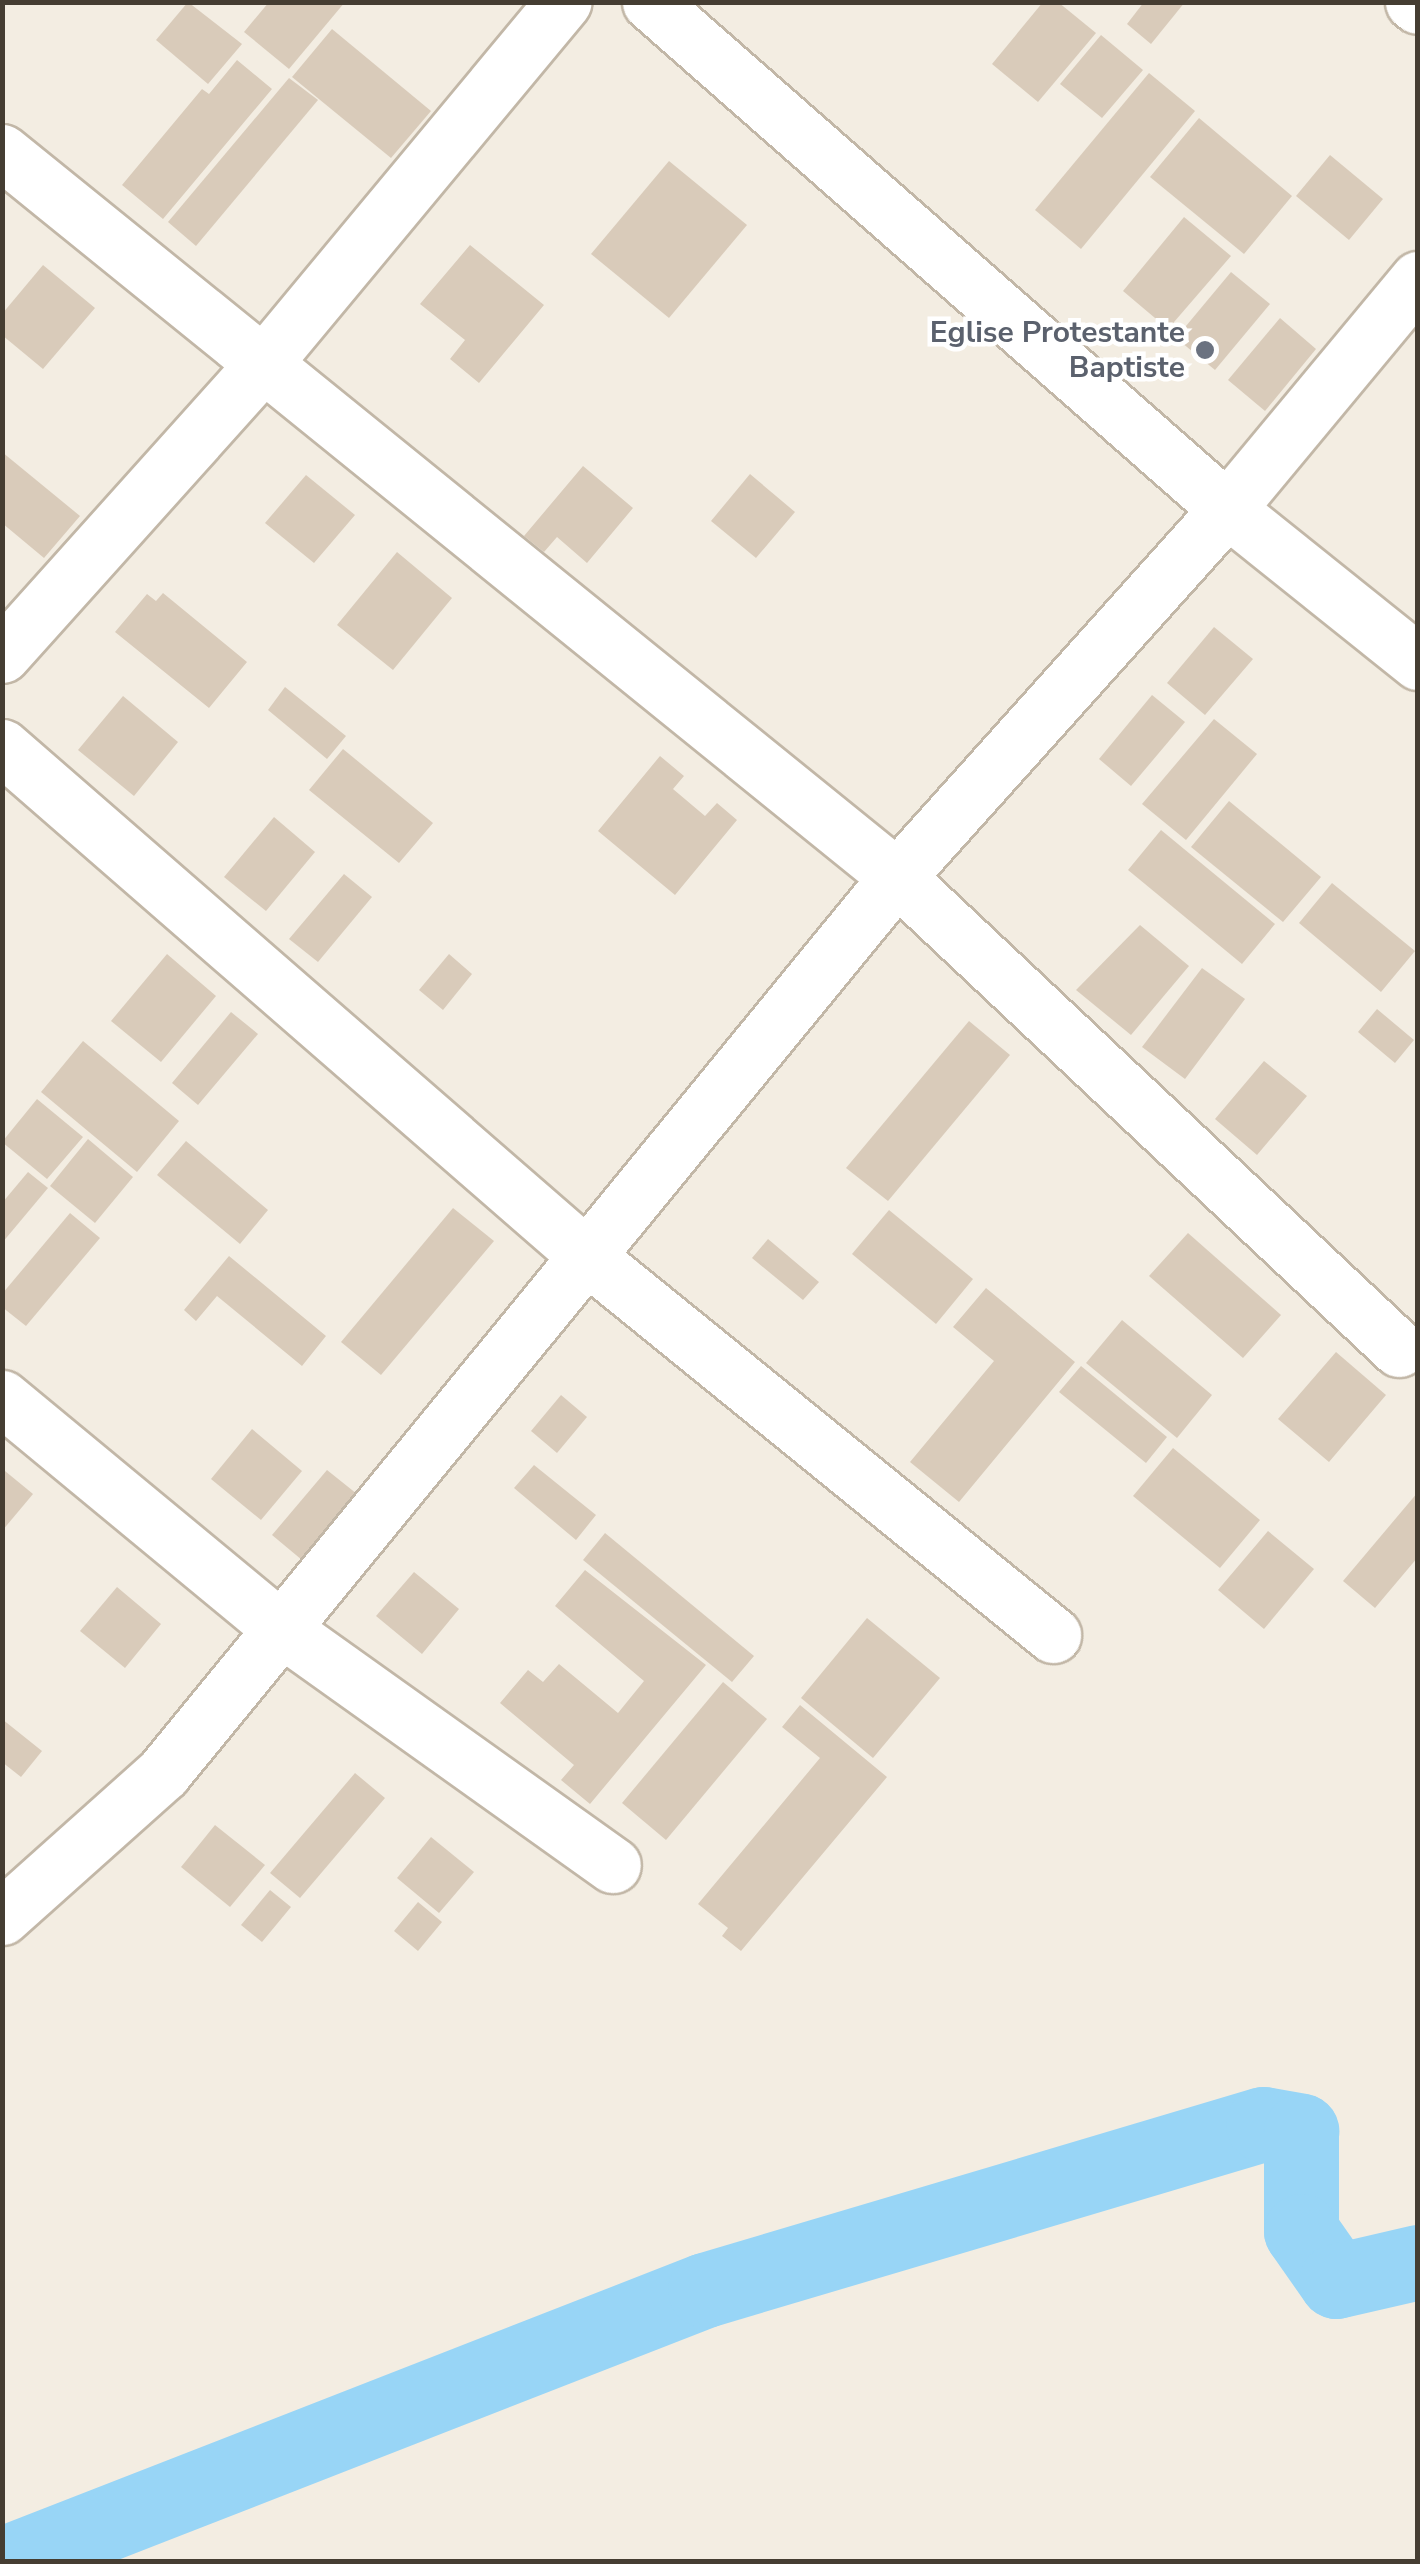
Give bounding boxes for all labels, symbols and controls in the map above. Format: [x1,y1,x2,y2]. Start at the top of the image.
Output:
place label: Eglise Protestante Baptiste [930,315,1185,386]
marker: Eglise Protestante Baptiste [1194,339,1216,361]

